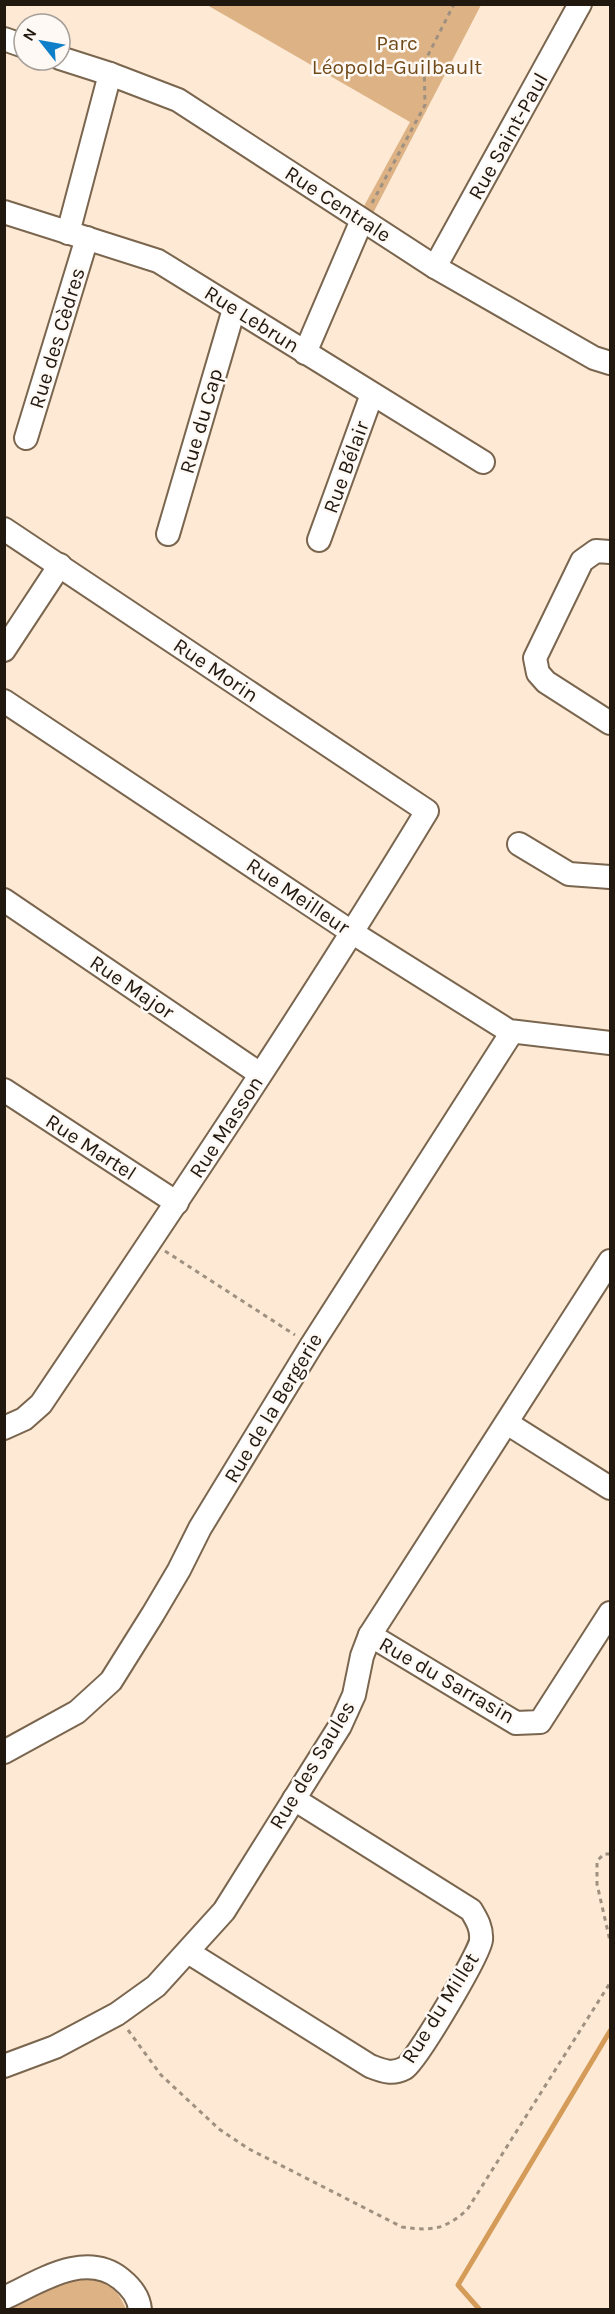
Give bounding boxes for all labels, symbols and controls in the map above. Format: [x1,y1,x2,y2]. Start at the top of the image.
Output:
north arrow [12,12,72,72]
text: N [18,25,41,44]
park label: Parc Léopold-Guilbault [312,31,482,79]
street label: Rue Saint-Paul [463,68,553,204]
street label: Rue Centrale [281,161,395,247]
street label: Rue des Cèdres [24,265,90,411]
street label: Rue Lebrun [200,280,304,358]
street label: Rue du Cap [175,366,227,476]
street label: Rue Bélair [318,417,374,516]
street label: Rue Morin [169,633,263,707]
street label: Rue Meilleur [242,853,354,939]
street label: Rue Major [85,950,179,1024]
street label: Rue Masson [184,1071,268,1183]
street label: Rue Martel [41,1109,141,1185]
street label: Rue de la Bergerie [219,1329,327,1487]
street label: Rue du Sarrasin [375,1631,519,1729]
street label: Rue des Saules [264,1697,360,1833]
street label: Rue du Millet [396,1948,484,2068]

